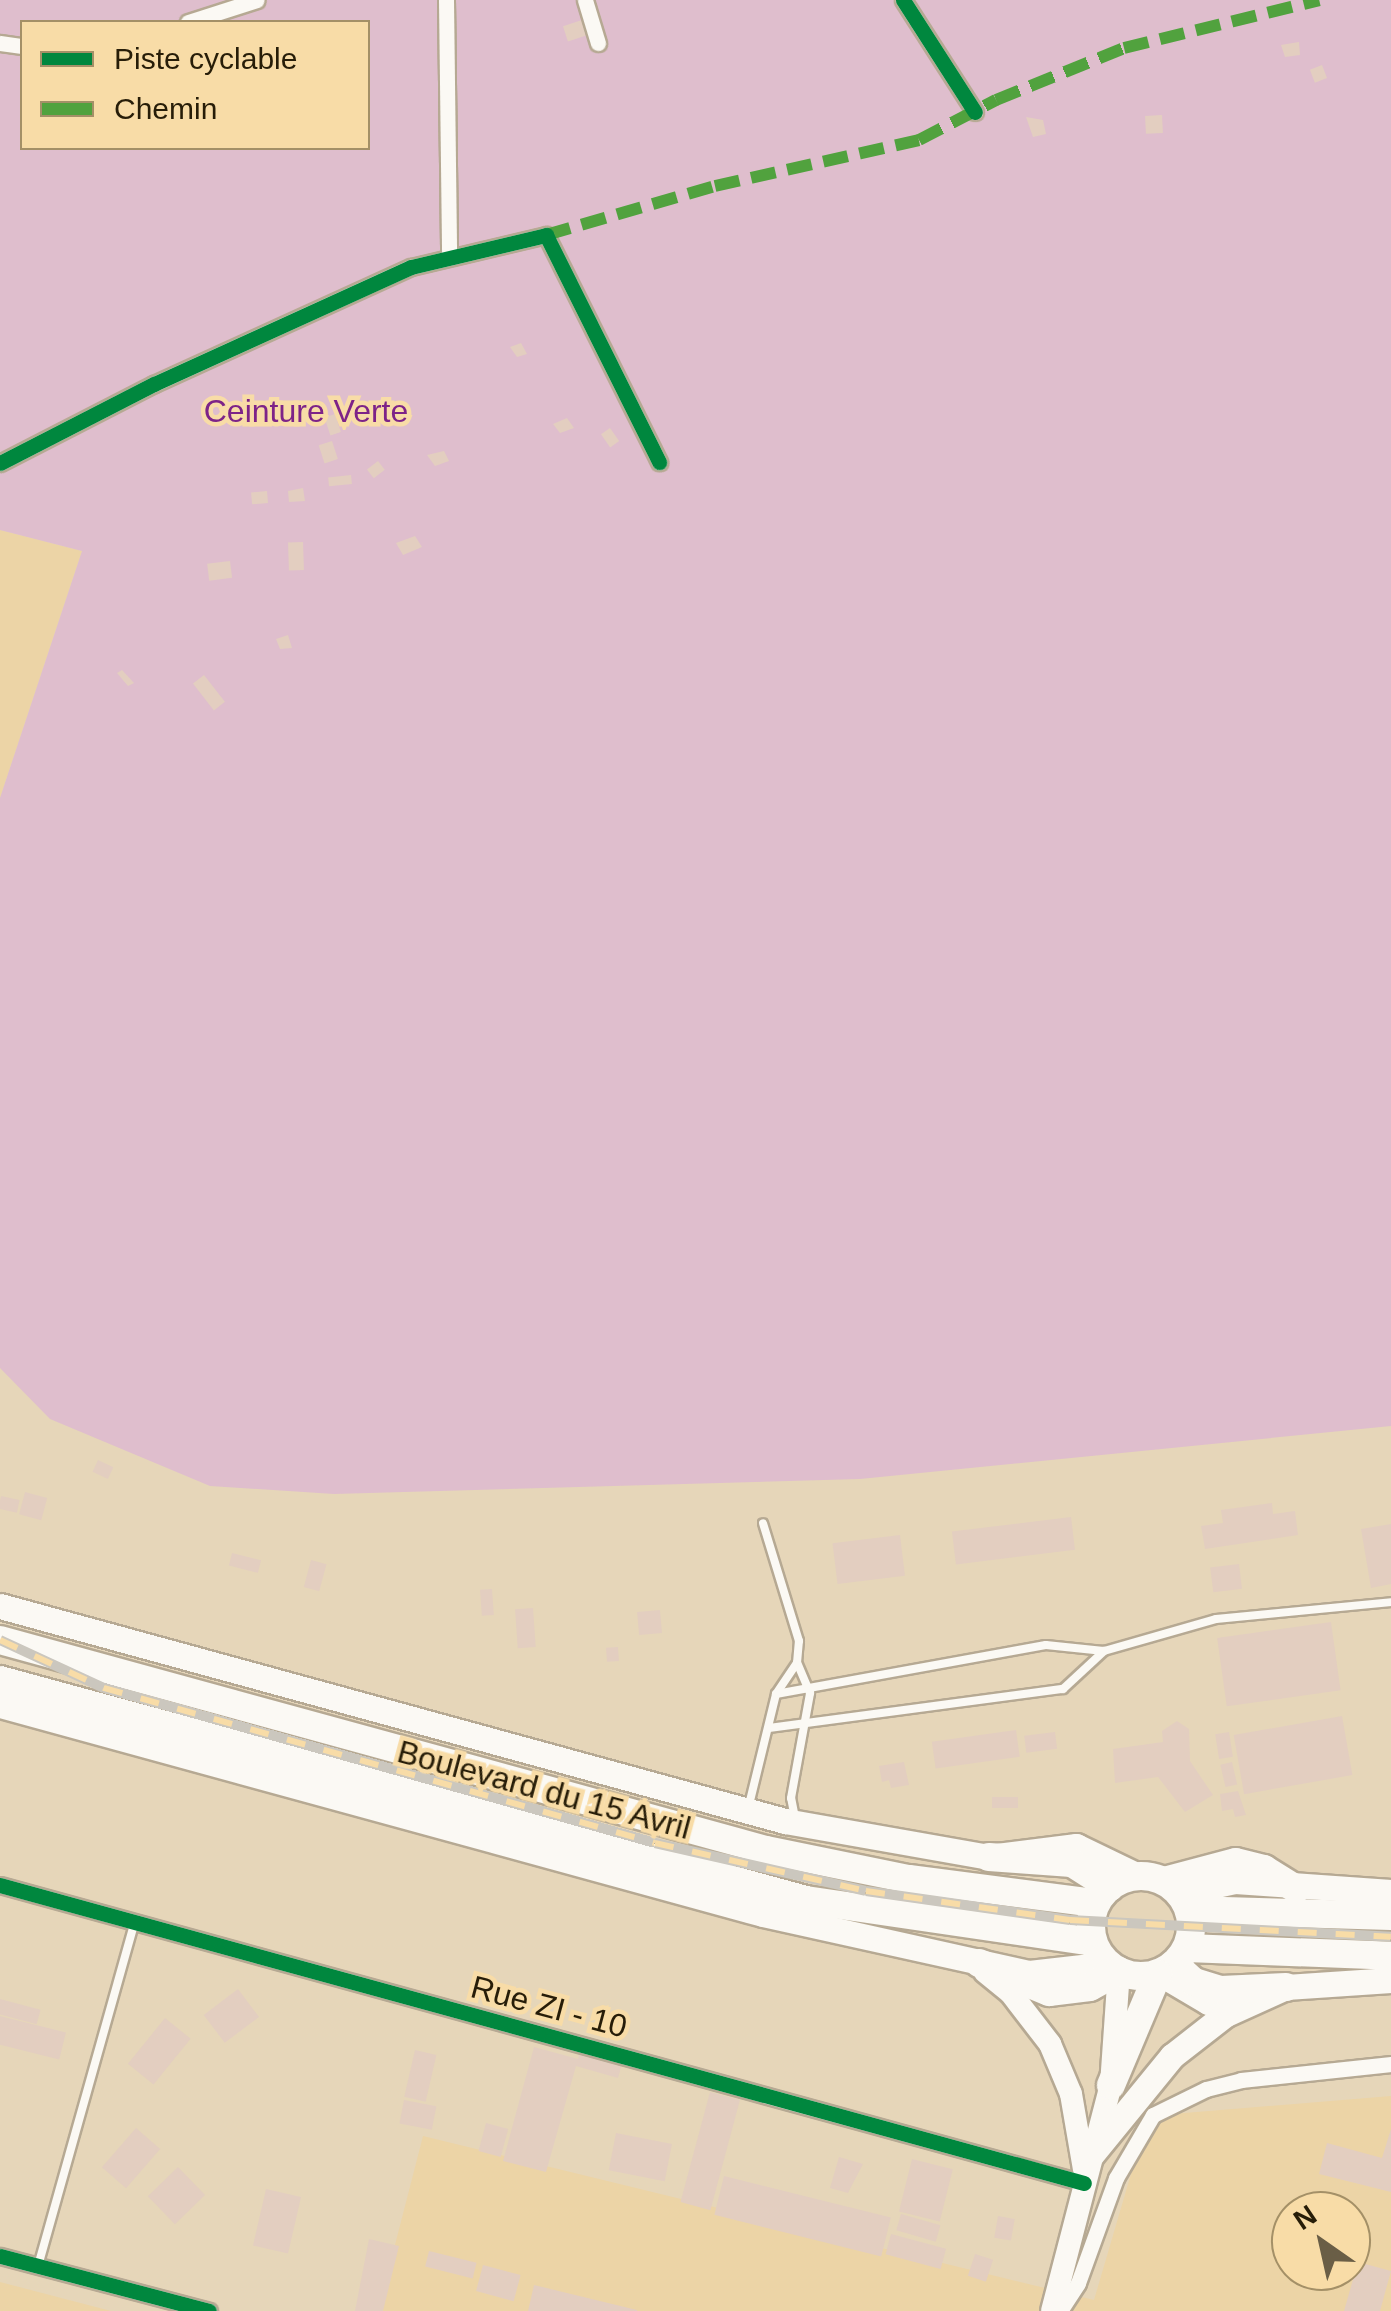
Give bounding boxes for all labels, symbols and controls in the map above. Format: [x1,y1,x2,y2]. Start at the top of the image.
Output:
legend [20,20,370,150]
text: Piste cyclable [114,42,297,75]
text: Chemin [114,92,217,125]
park label: Ceinture Verte [204,392,408,430]
street label: Boulevard du 15 Avril [392,1732,696,1848]
street label: Rue ZI - 10 [467,1968,631,2046]
north arrow [1271,2191,1371,2291]
text: N [1288,2199,1322,2236]

